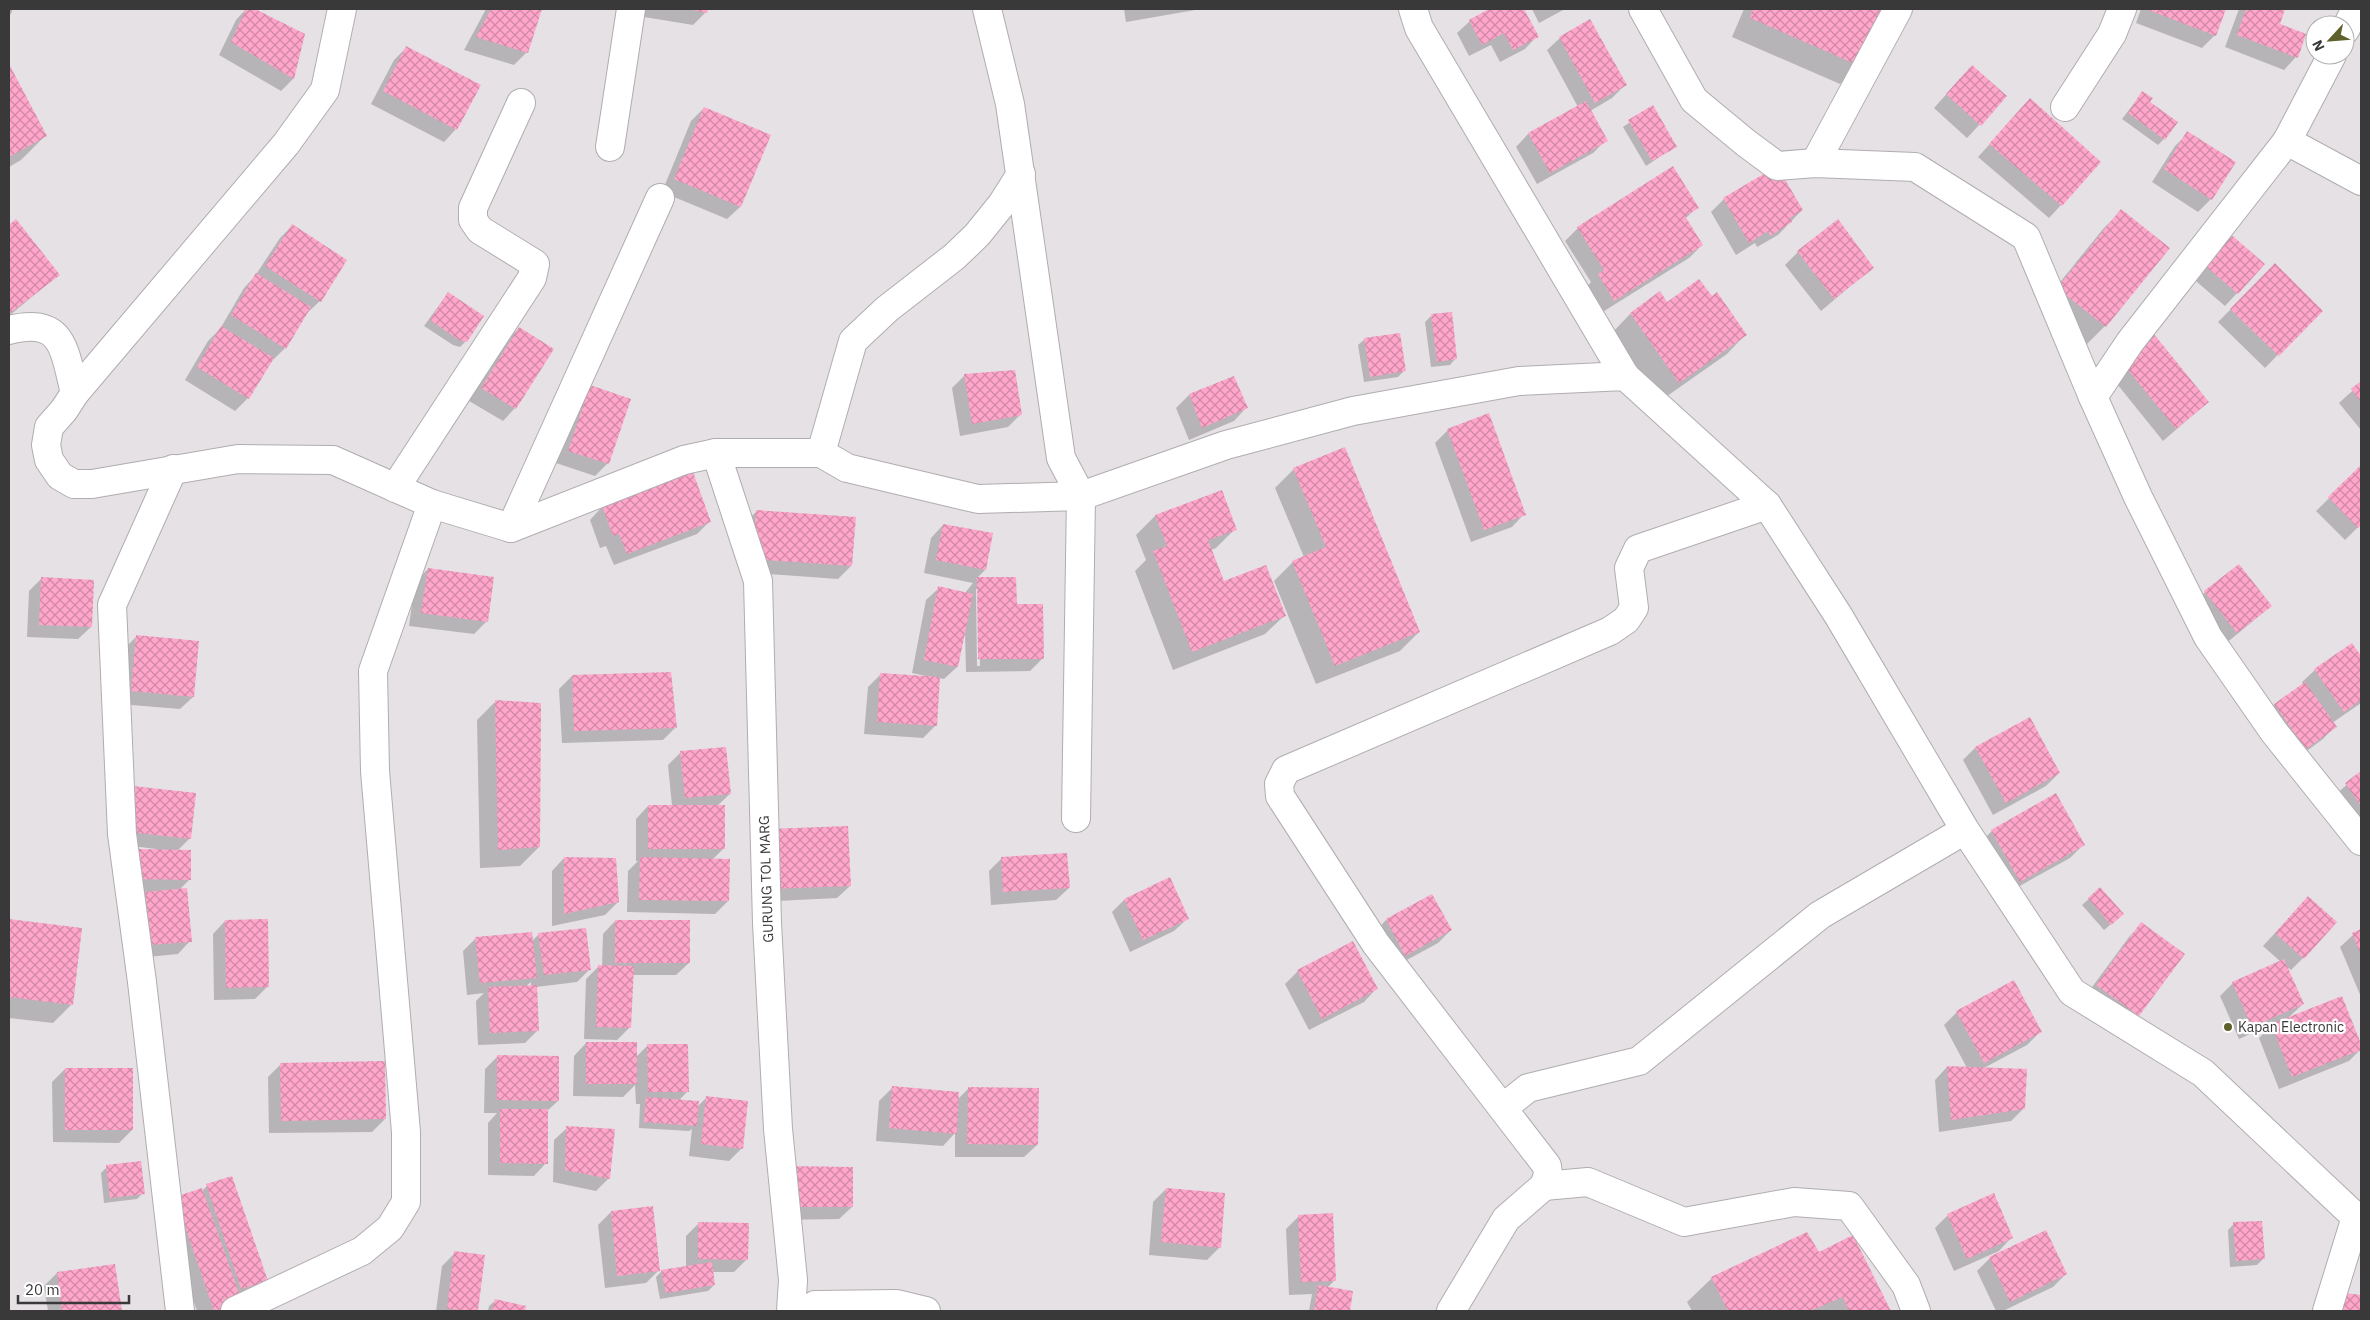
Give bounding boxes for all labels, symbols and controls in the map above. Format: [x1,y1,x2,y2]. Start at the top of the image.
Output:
north arrow [2305,15,2355,65]
text: N [2308,37,2329,54]
street label: GURUNG TOL MARG [755,815,777,943]
place label: Kapan Electronic [2238,1018,2344,1036]
marker: Kapan Electronic [2222,1021,2234,1033]
scale bar [18,1272,129,1304]
text: 20 m [25,1280,60,1299]

